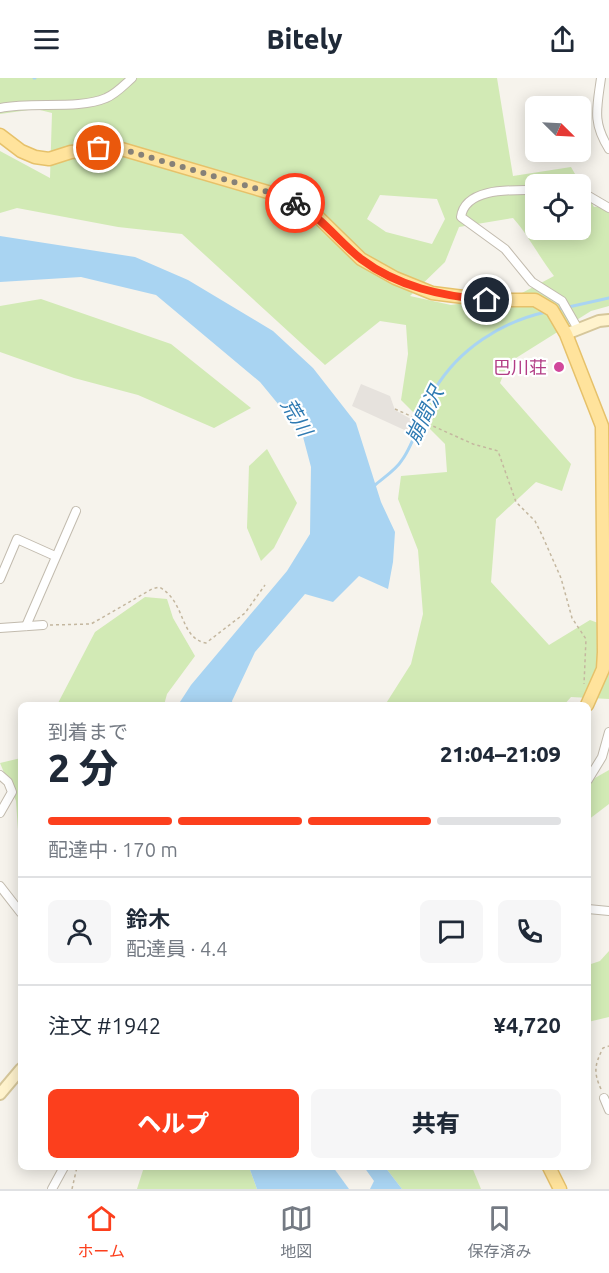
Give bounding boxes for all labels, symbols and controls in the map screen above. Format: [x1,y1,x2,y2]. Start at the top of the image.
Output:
icon: menu [30,23,63,56]
icon: share [546,23,579,56]
text: Bitely [266,24,343,54]
north arrow [525,96,591,162]
map controls [525,96,591,240]
pin [73,122,124,173]
icon: bag [82,131,115,164]
courier [265,173,325,233]
button: locate [525,174,591,240]
icon: bike [279,187,312,220]
pin [461,274,512,325]
icon: home [470,283,503,316]
place label: 巴川荘 [493,357,547,377]
marker: 巴川荘 [552,360,566,374]
water label: 崩間沢 [401,380,449,447]
water label: 荒川 [277,394,318,442]
text: 到着まで [48,720,128,743]
text: 21:04–21:09 [440,741,561,766]
text: 2 分 [48,746,118,789]
text: 配達中 · 170 m [48,838,178,861]
button: person [48,900,111,963]
button: chat [420,900,483,963]
button: phone [498,900,561,963]
text: 鈴木 [126,906,170,931]
text: 配達員 · 4.4 [126,937,228,960]
text: ¥4,720 [494,1012,561,1037]
text: 注文 #1942 [48,1013,161,1038]
button: ヘルプ [48,1089,299,1158]
button: 共有 [311,1089,561,1158]
tab: ホーム [77,1202,125,1262]
tab: 地図 [280,1202,313,1262]
tab: 保存済み [468,1202,532,1262]

